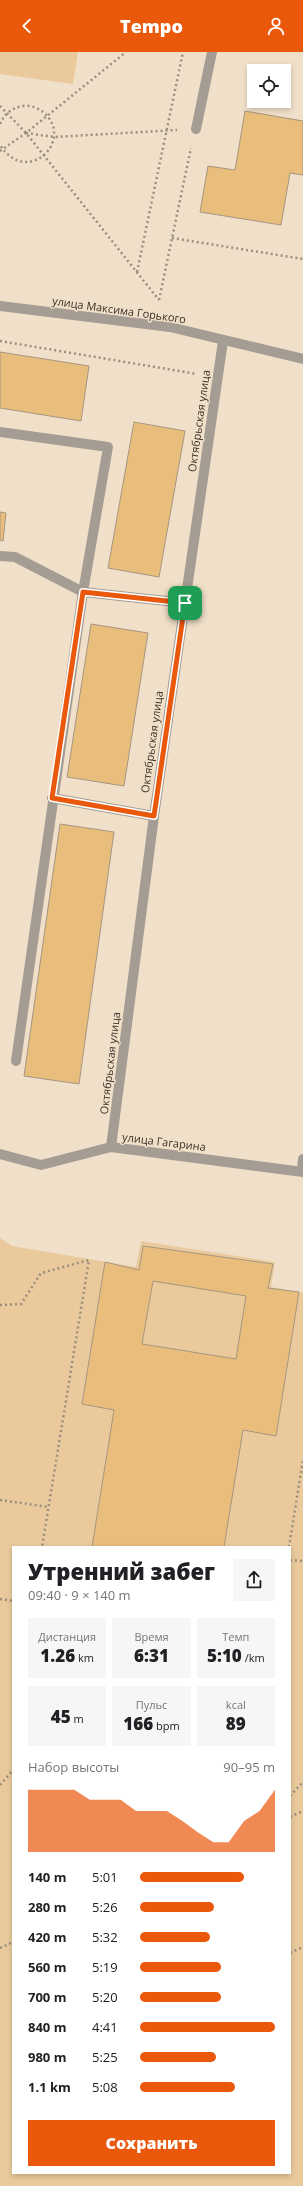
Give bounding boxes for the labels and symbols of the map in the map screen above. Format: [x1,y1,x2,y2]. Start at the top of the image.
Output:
street label: улица Максима Горького [51,293,187,326]
street label: Октябрьская улица [184,369,213,473]
pin [168,586,202,620]
street label: Октябрьская улица [137,690,166,794]
street label: Октябрьская улица [96,1011,123,1115]
street label: улица Гагарина [121,1129,207,1154]

